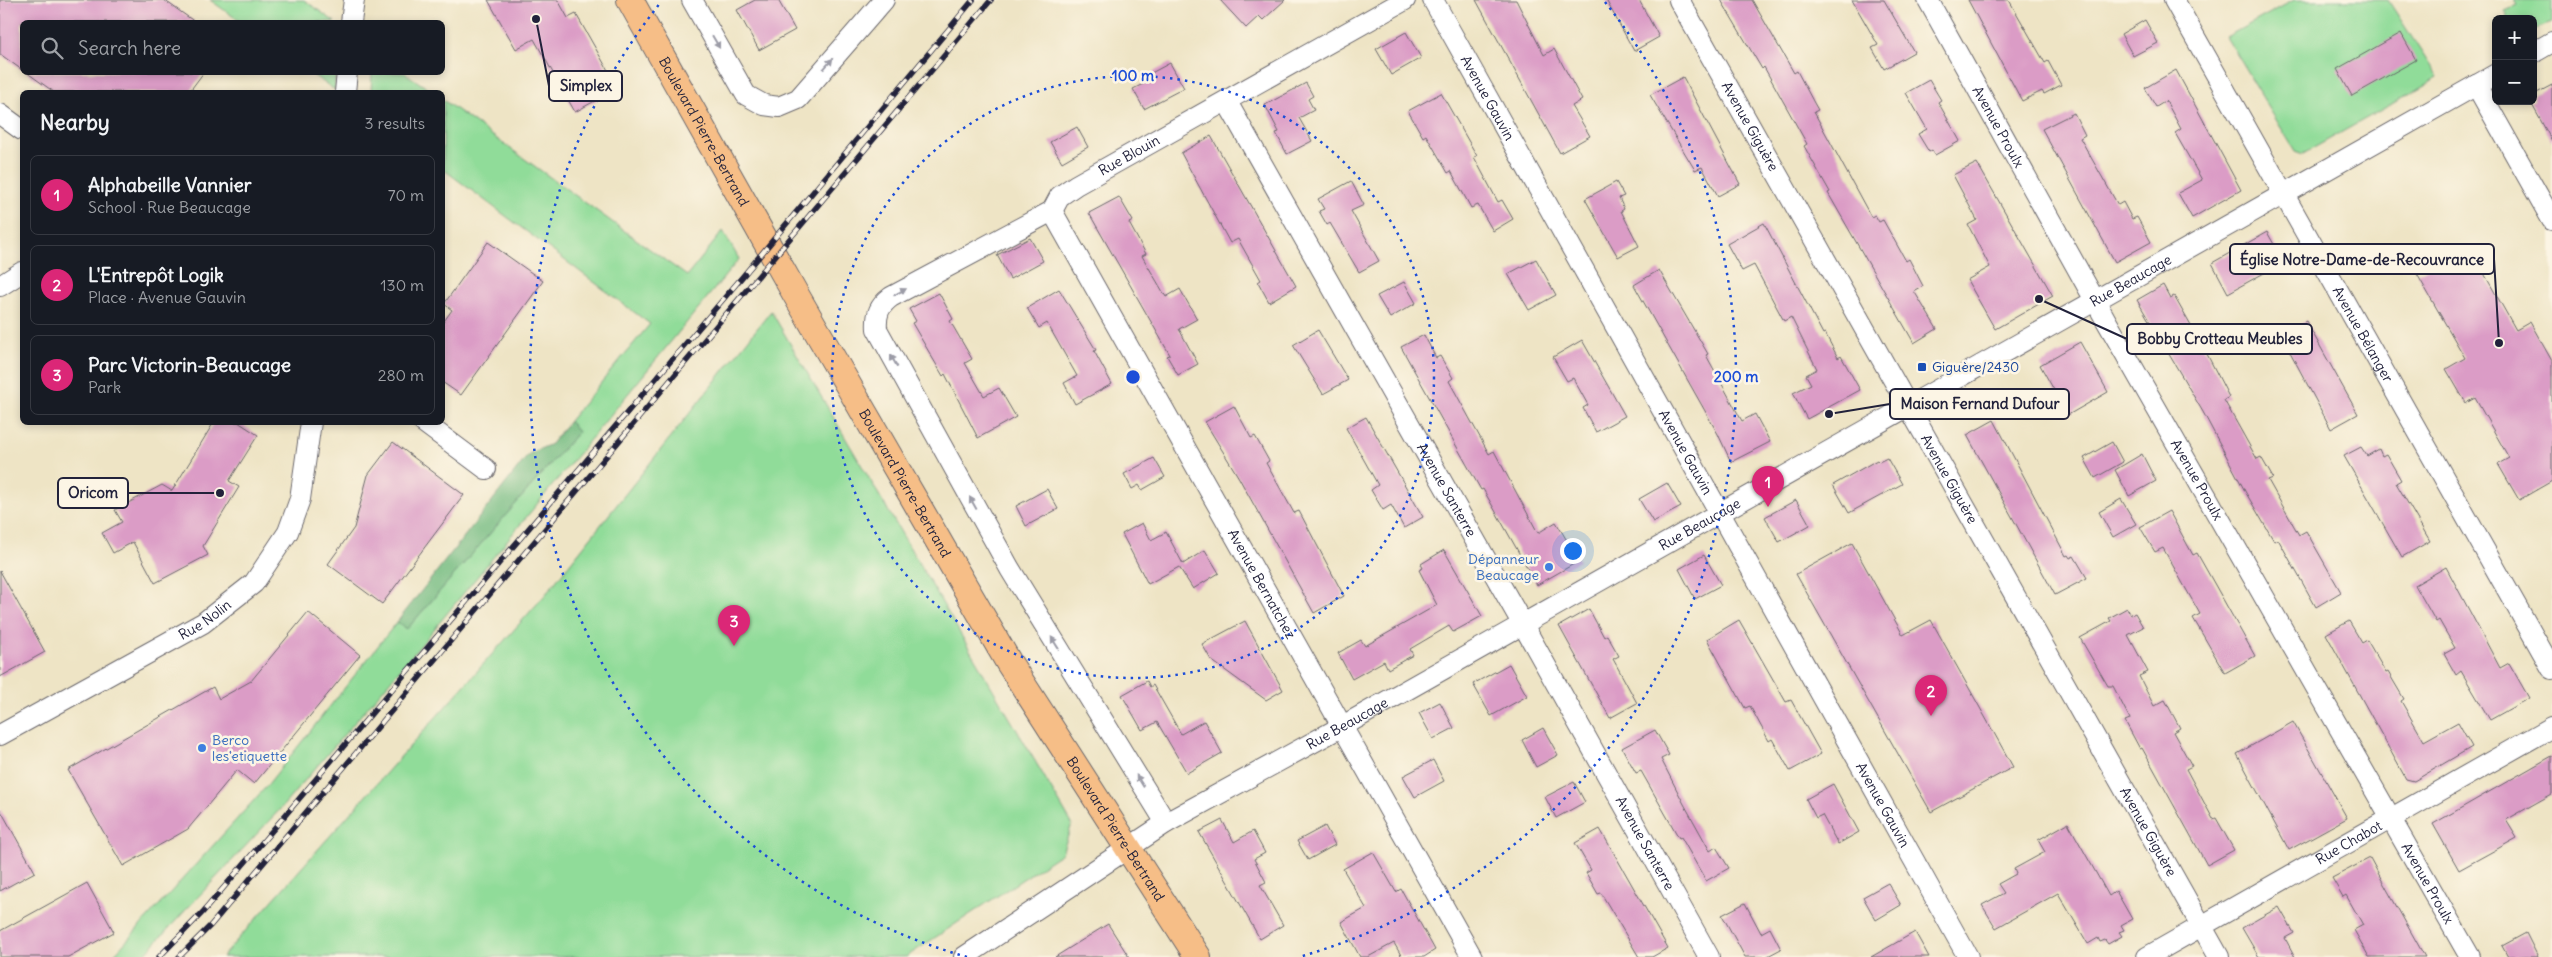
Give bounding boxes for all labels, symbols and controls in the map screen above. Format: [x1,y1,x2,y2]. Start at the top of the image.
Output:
map controls [2492,15,2537,105]
button: + [2492,15,2537,60]
search box [20,20,445,75]
icon: search [38,34,66,62]
one-way arrow [712,35,720,50]
text: Search here [78,36,181,60]
street label: Avenue Gauvin [1457,52,1519,143]
street label: Boulevard Pierre-Bertrand [655,54,753,209]
one-way arrow [822,59,834,71]
button: − [2492,60,2537,105]
text: 100 m [1112,66,1154,85]
callout: Simplex [549,71,622,101]
text: Simplex [560,76,613,96]
street label: Avenue Giguère [1718,78,1783,174]
street label: Avenue Proulx [1969,83,2028,171]
text: Nearby [40,109,110,136]
text: 3 results [365,113,425,133]
street label: Rue Blouin [1095,131,1163,180]
text: Alphabeille Vannier [88,173,252,197]
text: 1 [54,185,60,205]
text: 70 m [388,185,424,205]
text: School · Rue Beaucage [88,197,251,217]
callout: Église Notre-Dame-de-Recouvrance [2230,244,2494,274]
text: Église Notre-Dame-de-Recouvrance [2240,249,2484,270]
street label: Rue Beaucage [2087,250,2175,311]
text: L'Entrepôt Logik [88,263,224,287]
text: 2 [53,275,61,295]
text: 130 m [380,275,424,295]
street label: Avenue Bélanger [2329,283,2397,386]
text: Place · Avenue Gauvin [88,287,246,307]
one-way arrow [893,288,908,296]
callout: Bobby Crotteau Meubles [2127,324,2312,354]
text: Bobby Crotteau Meubles [2137,329,2303,349]
text: Parc Victorin-Beaucage [88,353,291,377]
one-way arrow [890,353,898,368]
place label: Giguère/2430 [1932,358,2019,376]
marker: Giguère/2430 [1916,361,1928,373]
text: 3 [52,365,62,385]
text: 280 m [378,365,424,385]
text: 200 m [1714,367,1758,386]
centre of rings [1124,368,1142,386]
text: Park [88,377,121,397]
callout: Maison Fernand Dufour [1890,389,2069,419]
text: Maison Fernand Dufour [1900,394,2060,413]
street label: Boulevard Pierre-Bertrand [855,406,955,561]
street label: Avenue Gauvin [1655,406,1717,498]
street label: Avenue Giguère [1917,431,1982,527]
street label: Avenue Proulx [2167,436,2227,523]
street label: Avenue Santerre [1413,440,1480,540]
pin: 1 [1752,466,1784,507]
callout: Oricom [58,478,128,508]
text: Oricom [68,483,118,502]
street label: Rue Beaucage [1656,494,1744,554]
one-way arrow [969,495,977,510]
street label: Avenue Bernatchez [1224,526,1300,642]
your location [1560,538,1586,564]
place label: Dépanneur Beaucage [1468,550,1539,584]
marker: Dépanneur Beaucage [1543,561,1555,573]
street label: Rue Nolin [175,596,235,644]
pin: 3 [718,605,750,646]
one-way arrow [1051,636,1060,649]
pin: 2 [1915,675,1947,716]
street label: Rue Beaucage [1303,693,1391,753]
place label: Berco les'etiquette [212,731,287,765]
marker: Berco les'etiquette [196,742,208,754]
street label: Boulevard Pierre-Bertrand [1063,753,1169,905]
street label: Avenue Gauvin [1852,759,1914,850]
one-way arrow [1136,775,1145,788]
street label: Avenue Giguère [2116,784,2181,880]
street label: Avenue Santerre [1612,793,1679,893]
street label: Rue Chabot [2312,816,2385,868]
street label: Avenue Proulx [2398,840,2458,927]

